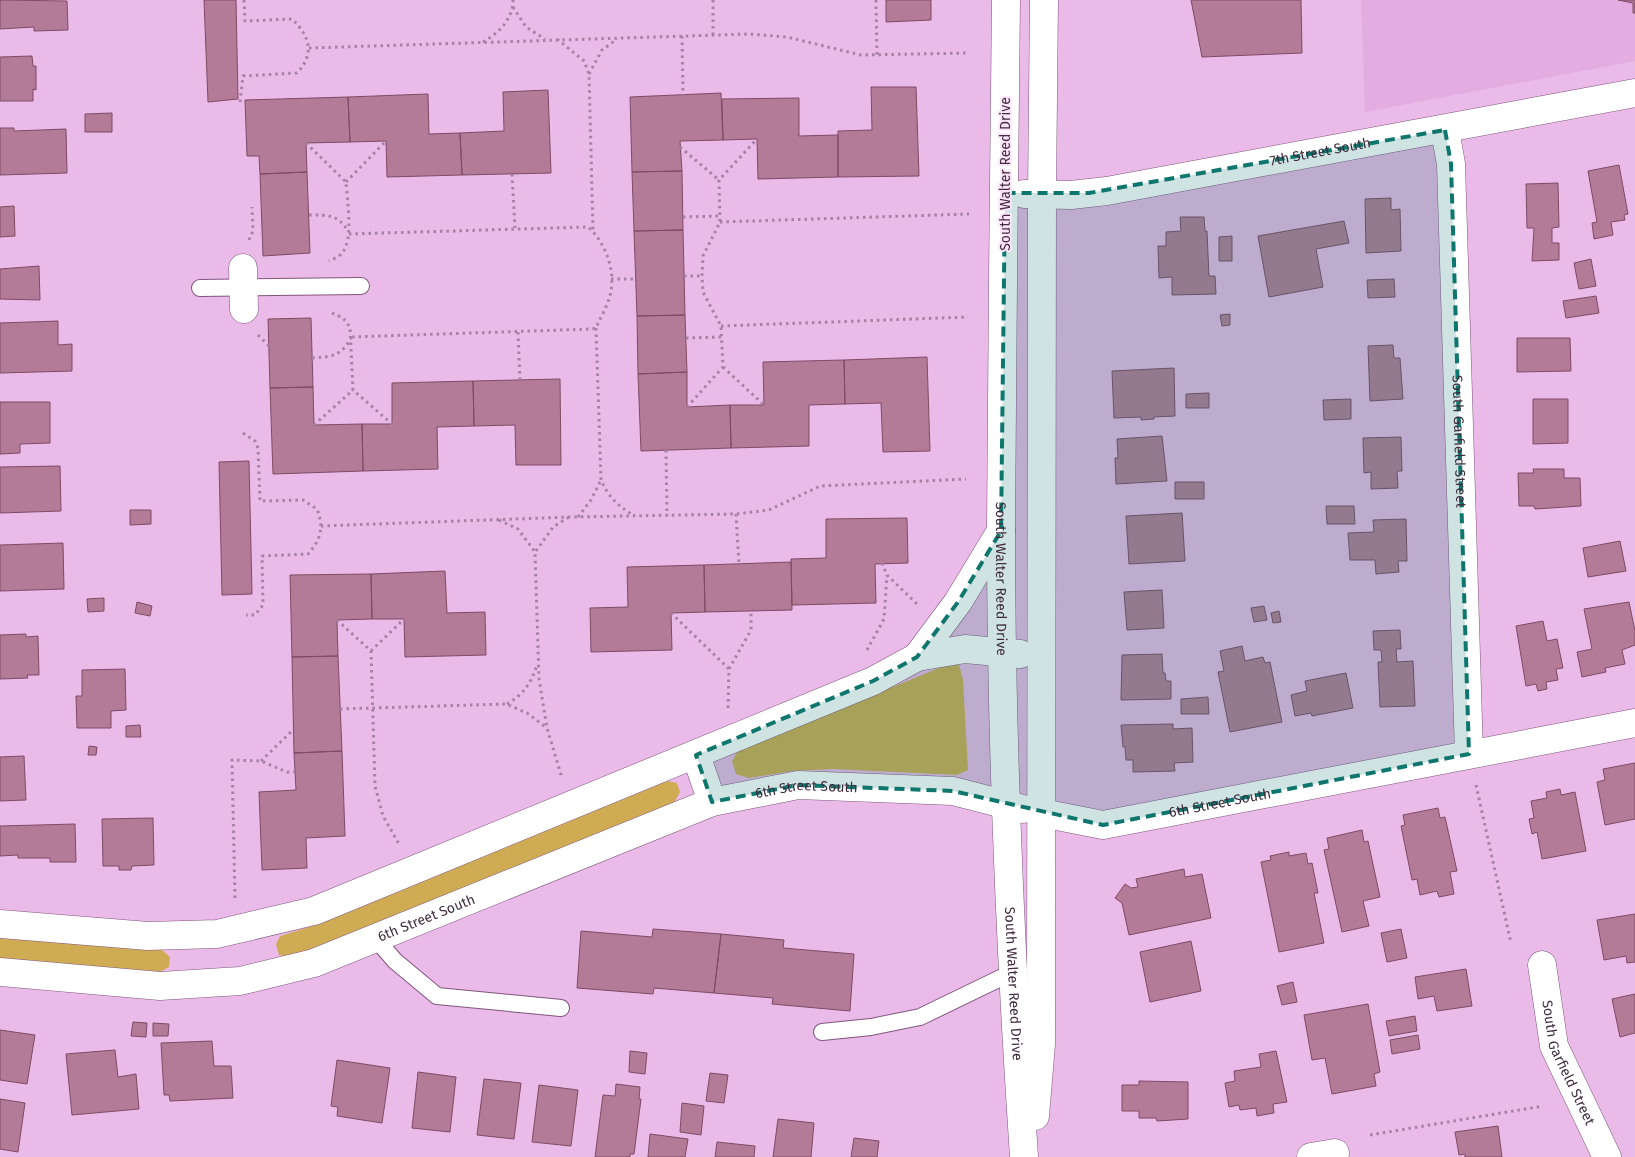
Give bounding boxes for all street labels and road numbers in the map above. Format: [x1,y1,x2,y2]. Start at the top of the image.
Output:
street label: South Walter Reed Drive [997,97,1014,251]
street label: 7th Street South [1268,134,1372,169]
street label: South Garfield Street [1449,375,1470,509]
street label: South Walter Reed Drive [992,502,1011,656]
street label: 6th Street South [754,776,858,802]
street label: 6th Street South [1167,785,1272,821]
street label: 6th Street South [375,890,477,945]
street label: South Walter Reed Drive [1001,907,1026,1061]
street label: South Garfield Street [1539,999,1599,1129]

